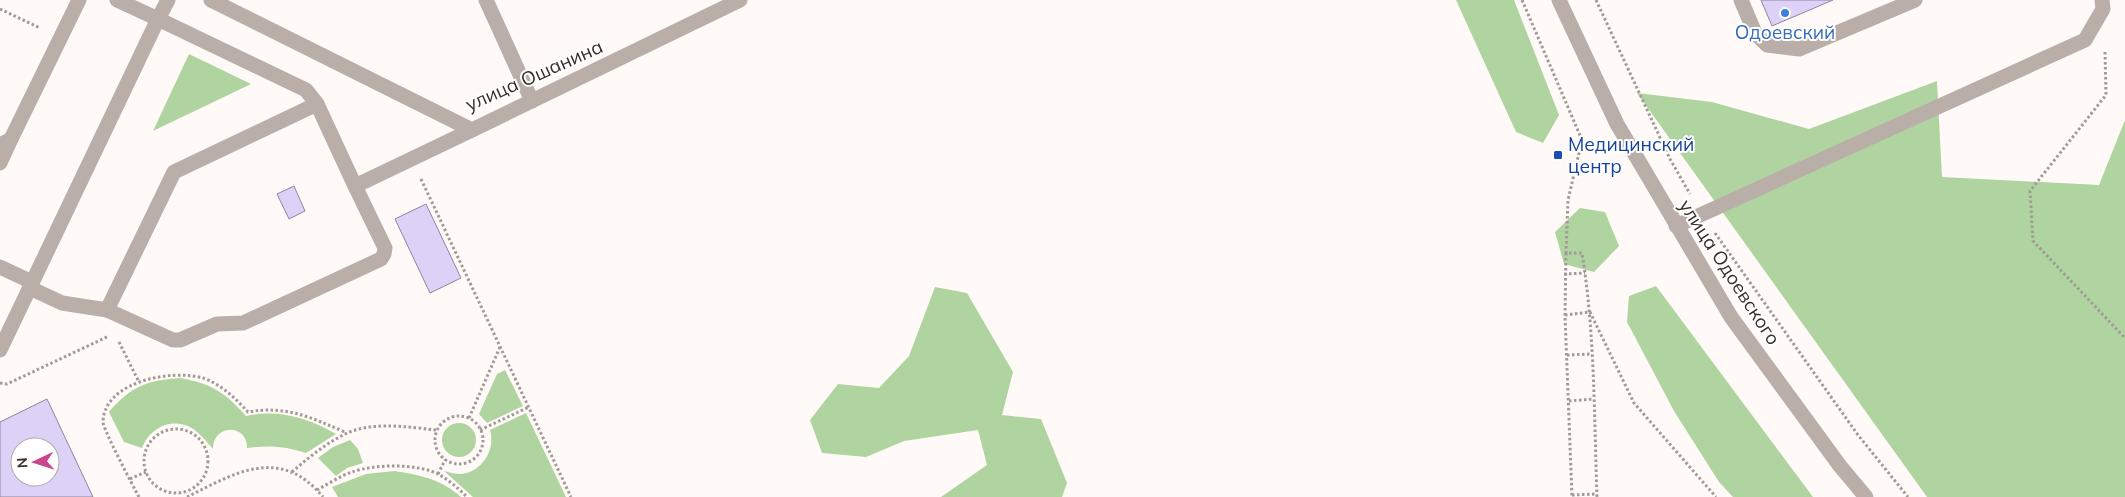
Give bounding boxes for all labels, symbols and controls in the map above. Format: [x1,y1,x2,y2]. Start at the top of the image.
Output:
marker: Одоевский [1779,7,1791,19]
place label: Одоевский [1735,20,1835,44]
street label: улица Ошанина [462,34,606,116]
place label: Медицинский центр [1568,132,1694,178]
marker: Медицинский центр [1552,149,1564,161]
street label: улица Одоевского [1674,195,1786,349]
north arrow [10,437,60,487]
text: N [13,457,31,469]

